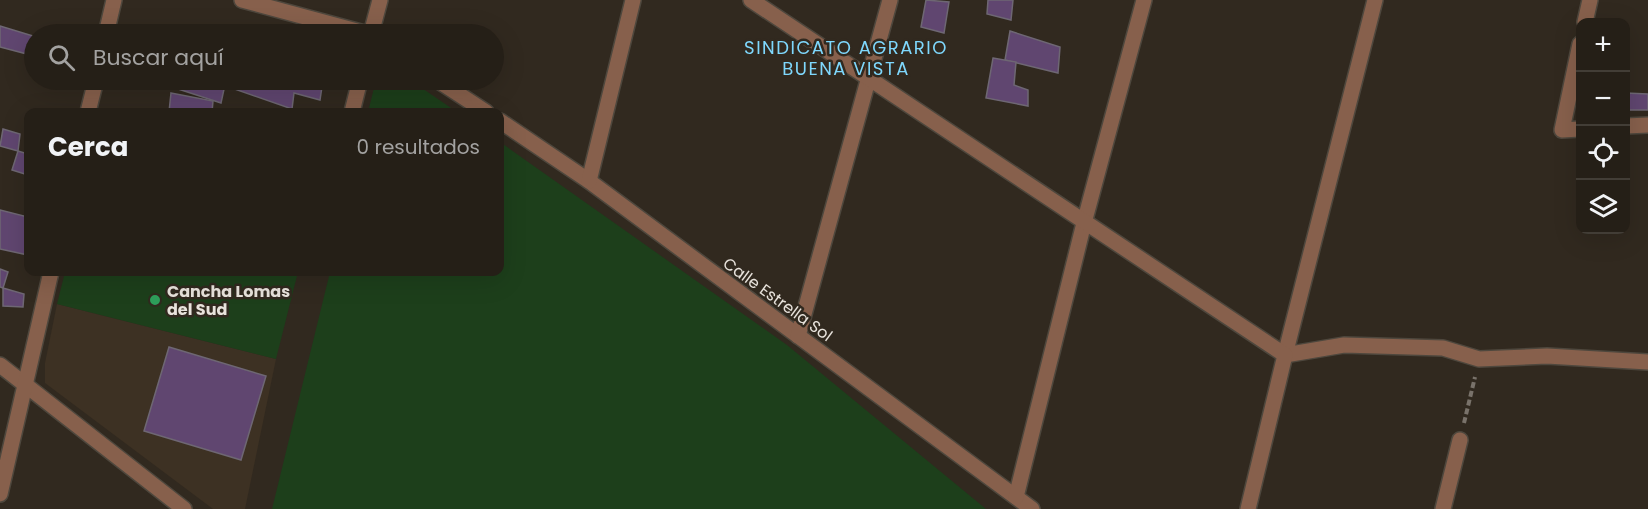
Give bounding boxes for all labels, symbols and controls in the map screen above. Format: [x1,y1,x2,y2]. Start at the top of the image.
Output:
map controls [1576,18,1630,234]
button: + [1576,18,1630,72]
search box [24,24,504,90]
district label: SINDICATO AGRARIO BUENA VISTA [744,35,948,81]
icon: search [45,41,78,74]
text: Buscar aquí [93,42,224,73]
button: − [1576,72,1630,126]
button: locate [1576,126,1630,180]
text: Cerca [48,129,128,165]
text: 0 resultados [357,133,480,161]
button: layers [1576,180,1630,234]
street label: Calle Estrella Sol [718,252,837,347]
place label: Cancha Lomas del Sud [167,280,290,321]
marker: Cancha Lomas del Sud [148,293,162,307]

